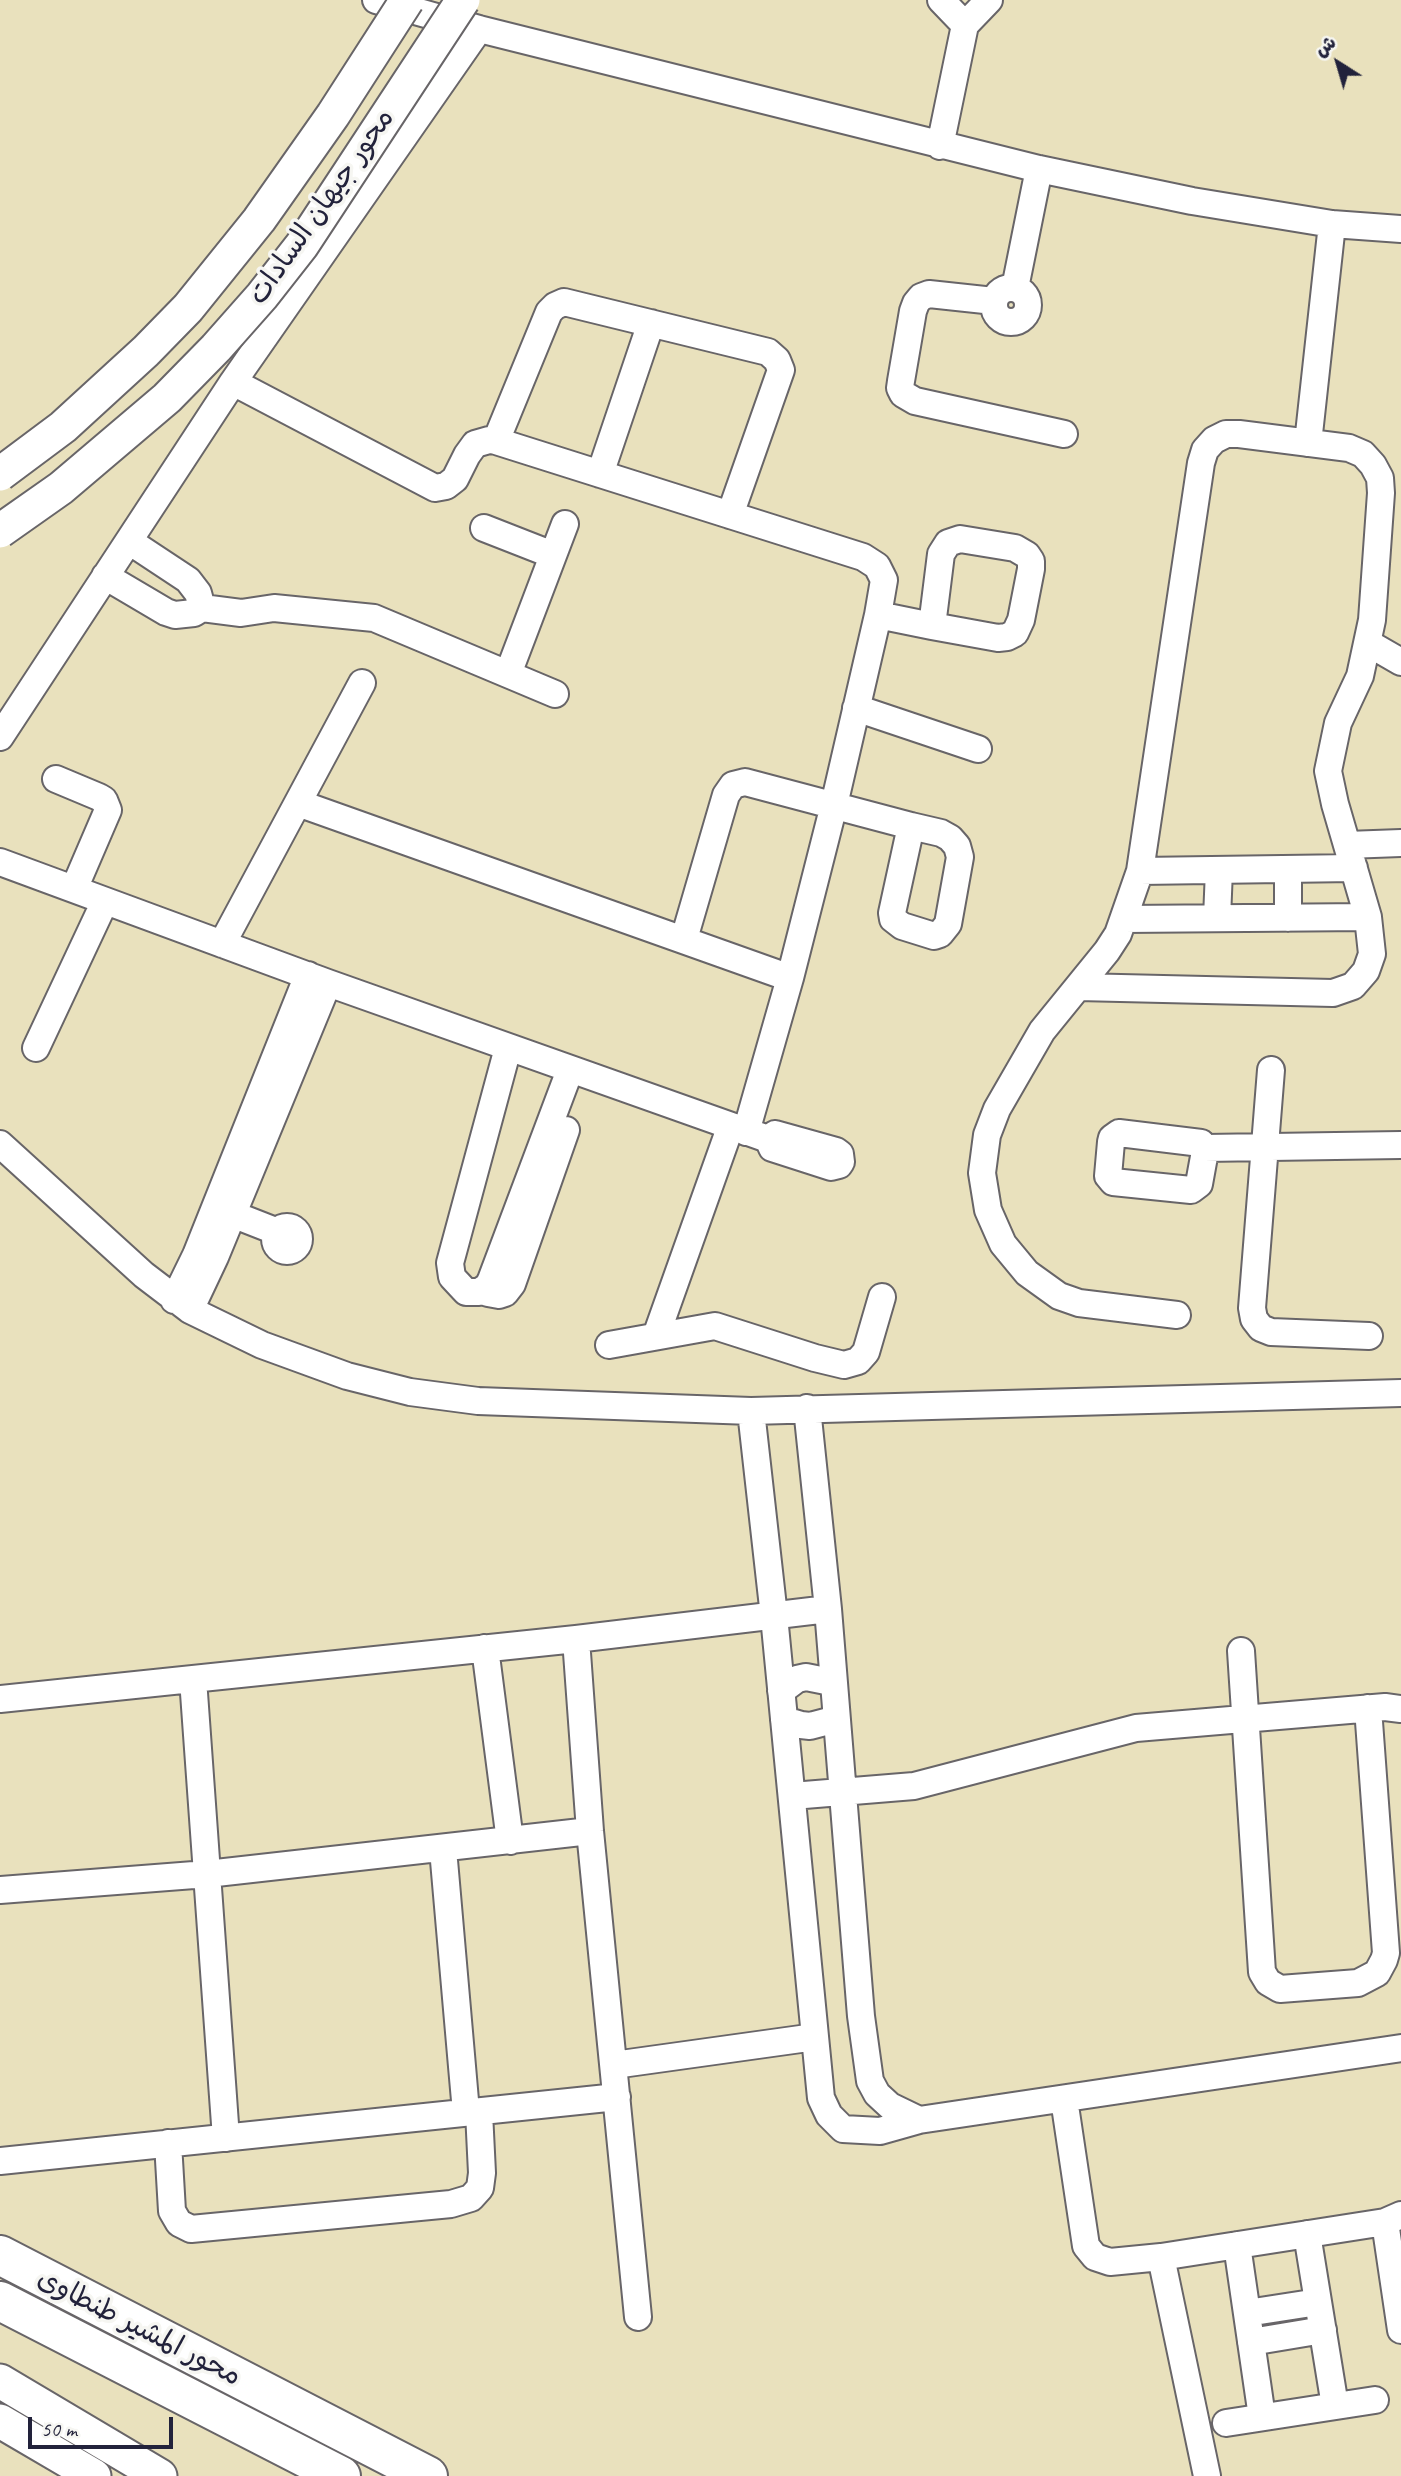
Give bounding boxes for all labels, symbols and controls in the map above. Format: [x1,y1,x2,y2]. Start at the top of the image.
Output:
north arrow [1303,28,1373,98]
text: ش [1310,30,1341,62]
street label: محور جيهان السادات [242,103,402,311]
street label: محور المشير طنطاوى [31,2262,247,2394]
scale bar [32,2402,177,2446]
text: 50 m [41,2416,77,2442]

